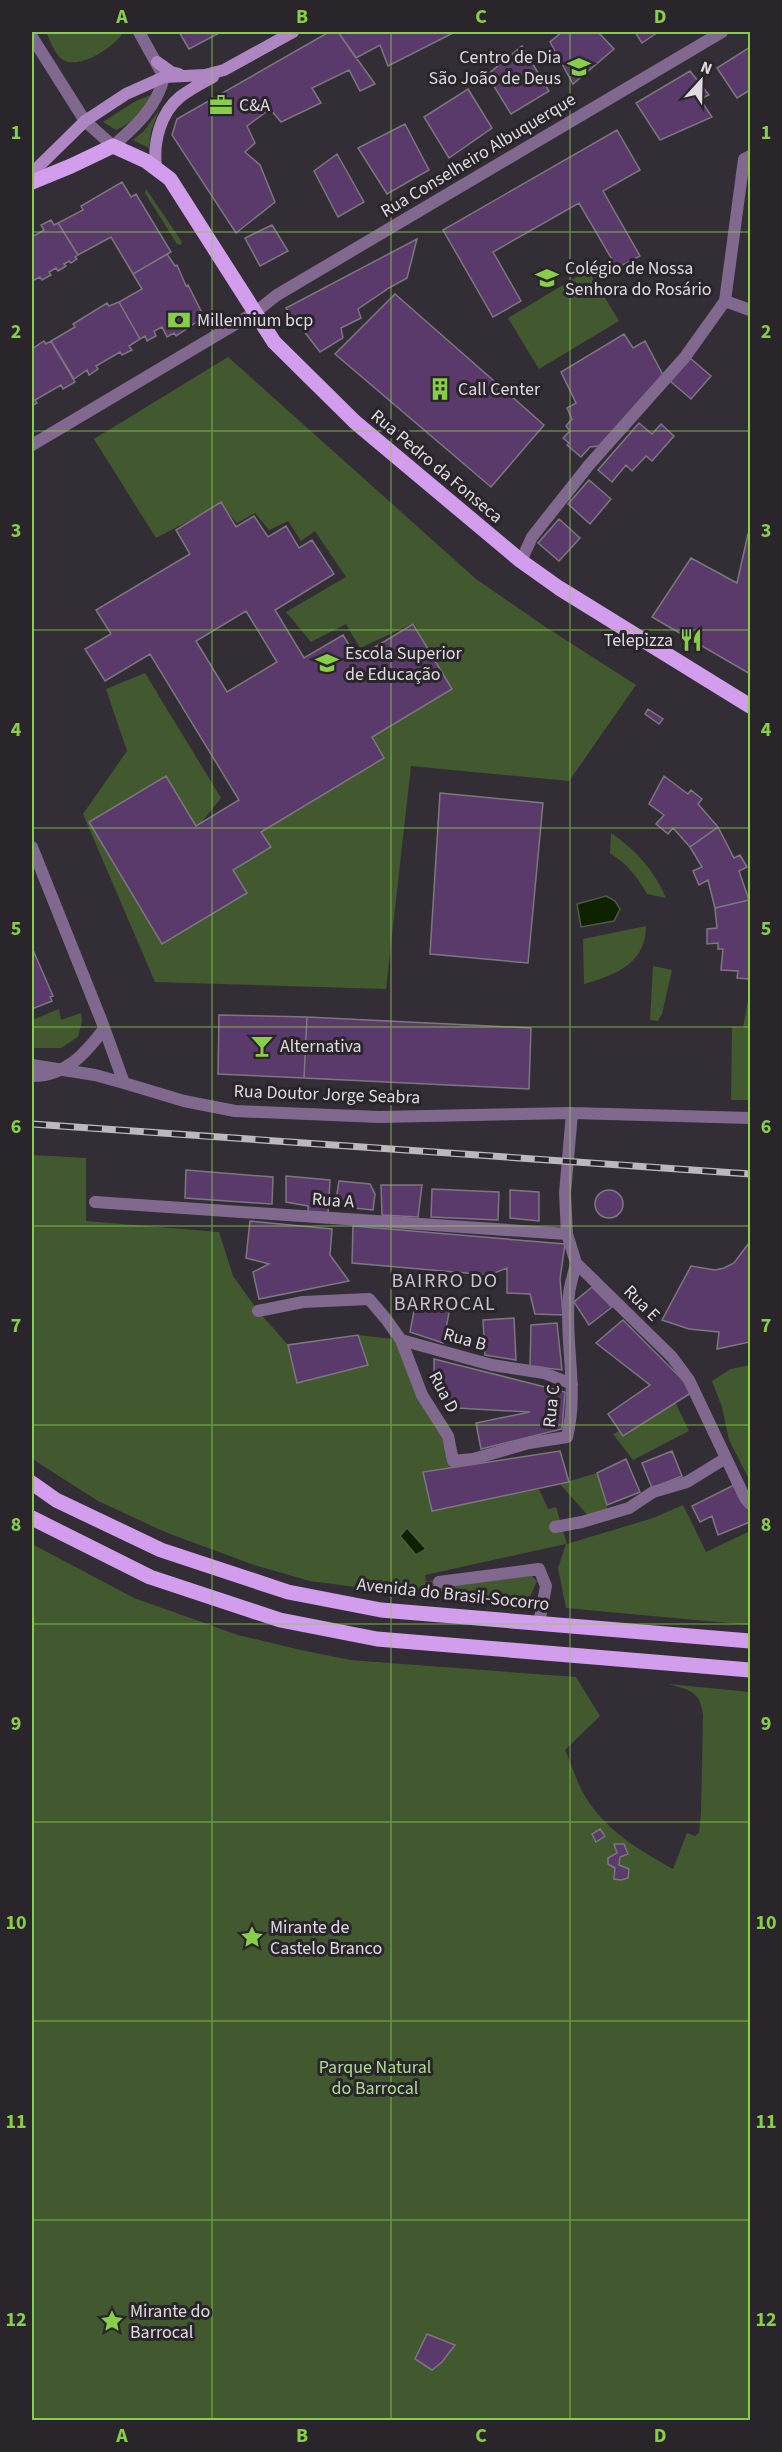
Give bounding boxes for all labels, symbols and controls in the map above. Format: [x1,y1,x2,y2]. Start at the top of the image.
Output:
text: A [115,3,128,31]
text: B [296,3,308,31]
text: C [475,3,487,31]
text: D [654,3,666,31]
place label: Centro de Dia São João de Deus [429,45,561,91]
north arrow [671,51,731,111]
school or university icon: Centro de Dia São João de Deus [566,54,592,80]
text: N [697,56,715,80]
street label: Rua Conselheiro Albuquerque [376,87,581,224]
office icon: C&A [208,92,234,118]
place label: C&A [239,93,270,118]
text: 1 [11,119,21,147]
text: 1 [761,119,771,147]
place label: Colégio de Nossa Senhora do Rosário [565,256,712,302]
school or university icon: Colégio de Nossa Senhora do Rosário [534,265,560,291]
bank icon: Millennium bcp [166,307,192,333]
place label: Millennium bcp [197,308,313,333]
text: 2 [11,318,21,346]
text: 2 [761,318,771,346]
building icon: Call Center [427,376,453,402]
place label: Call Center [458,377,541,402]
street label: Rua Pedro da Fonseca [365,404,508,529]
text: 3 [11,517,21,545]
text: 3 [761,517,771,545]
restaurant icon: Telepizza [678,627,704,653]
place label: Telepizza [604,628,673,653]
place label: Escola Superior de Educação [345,641,463,687]
school or university icon: Escola Superior de Educação [314,650,340,676]
text: 4 [11,716,22,744]
text: 4 [761,716,772,744]
text: 5 [11,915,21,943]
text: 5 [761,915,771,943]
bar icon: Alternativa [249,1033,275,1059]
place label: Alternativa [280,1034,362,1059]
street label: Rua Doutor Jorge Seabra [233,1079,421,1110]
text: 6 [11,1113,21,1141]
text: 6 [761,1113,771,1141]
street label: Rua A [311,1187,355,1214]
district label: BAIRRO DO BARROCAL [392,1267,499,1318]
street label: Rua E [618,1280,665,1327]
text: 7 [11,1312,21,1340]
text: 7 [761,1312,771,1340]
street label: Rua B [441,1322,489,1357]
street label: Rua D [422,1367,465,1417]
street label: Rua C [537,1383,566,1429]
text: 8 [11,1511,21,1539]
text: 8 [761,1511,771,1539]
street label: Avenida do Brasil-Socorro [355,1572,550,1617]
text: 9 [11,1710,21,1738]
text: 9 [761,1710,771,1738]
text: 10 [5,1909,27,1937]
text: 10 [755,1909,777,1937]
place label: Mirante de Castelo Branco [270,1915,382,1961]
place icon: Mirante de Castelo Branco [239,1924,265,1950]
park label: Parque Natural do Barrocal [319,2055,431,2101]
text: 11 [5,2108,27,2136]
text: 11 [755,2108,777,2136]
place label: Mirante do Barrocal [130,2299,210,2345]
text: 12 [5,2306,27,2334]
text: 12 [755,2306,777,2334]
place icon: Mirante do Barrocal [99,2308,125,2334]
text: A [115,2422,128,2450]
text: B [296,2422,308,2450]
text: C [475,2422,487,2450]
text: D [654,2422,666,2450]

